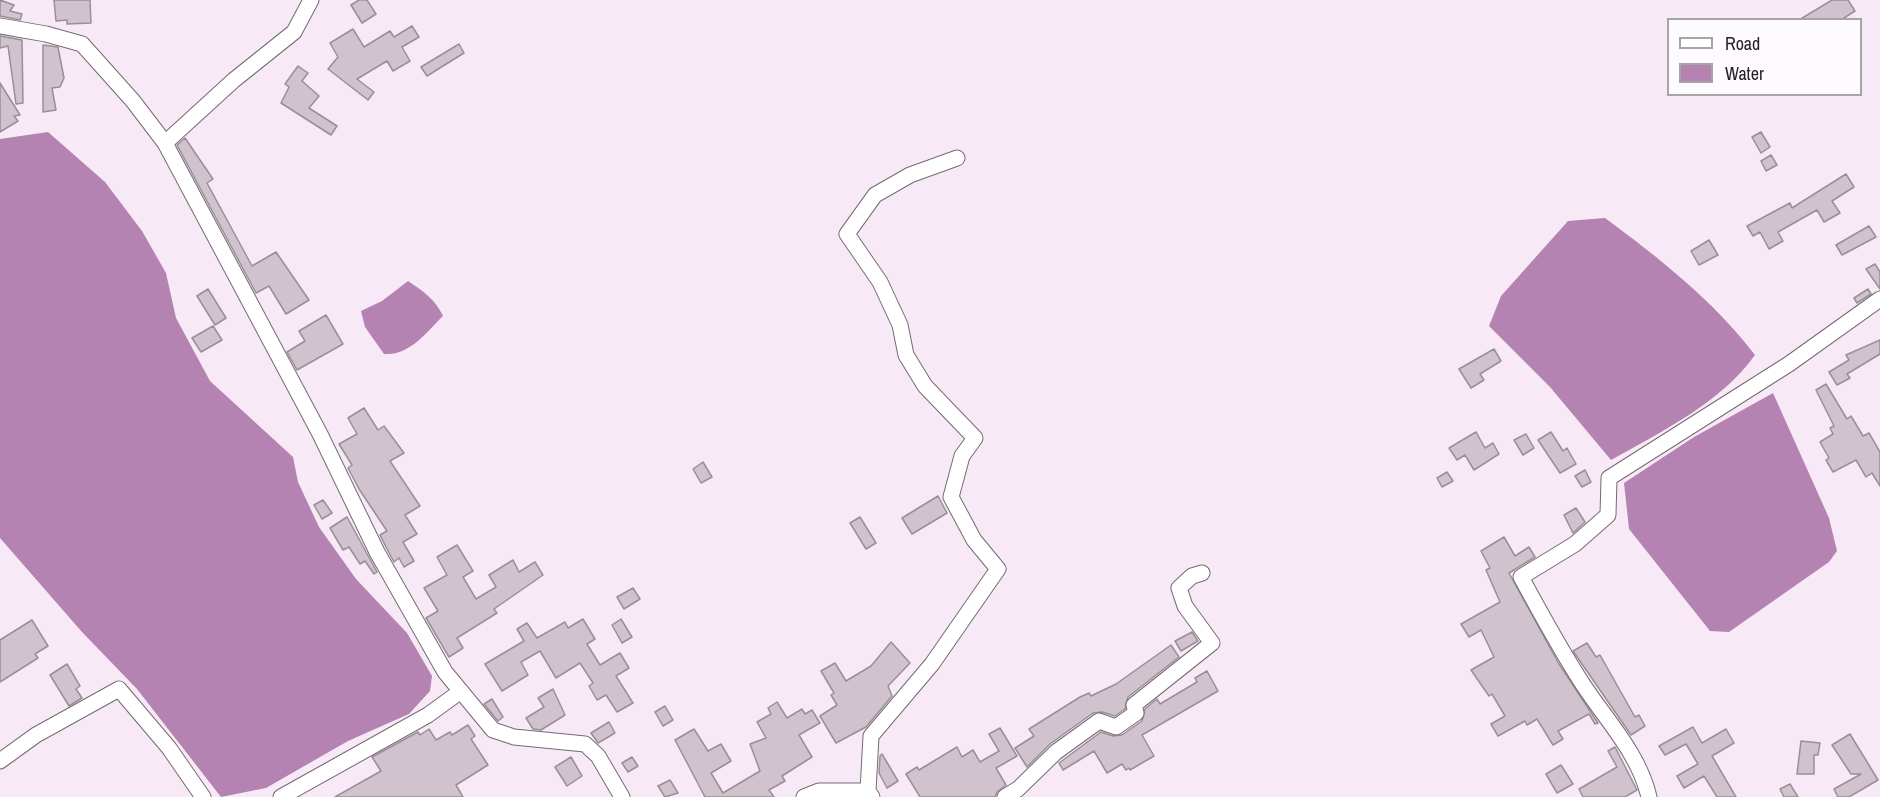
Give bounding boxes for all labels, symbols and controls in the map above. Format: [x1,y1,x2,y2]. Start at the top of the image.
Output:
legend [1667,18,1862,96]
text: Road [1725,31,1760,56]
text: Water [1725,61,1764,86]

